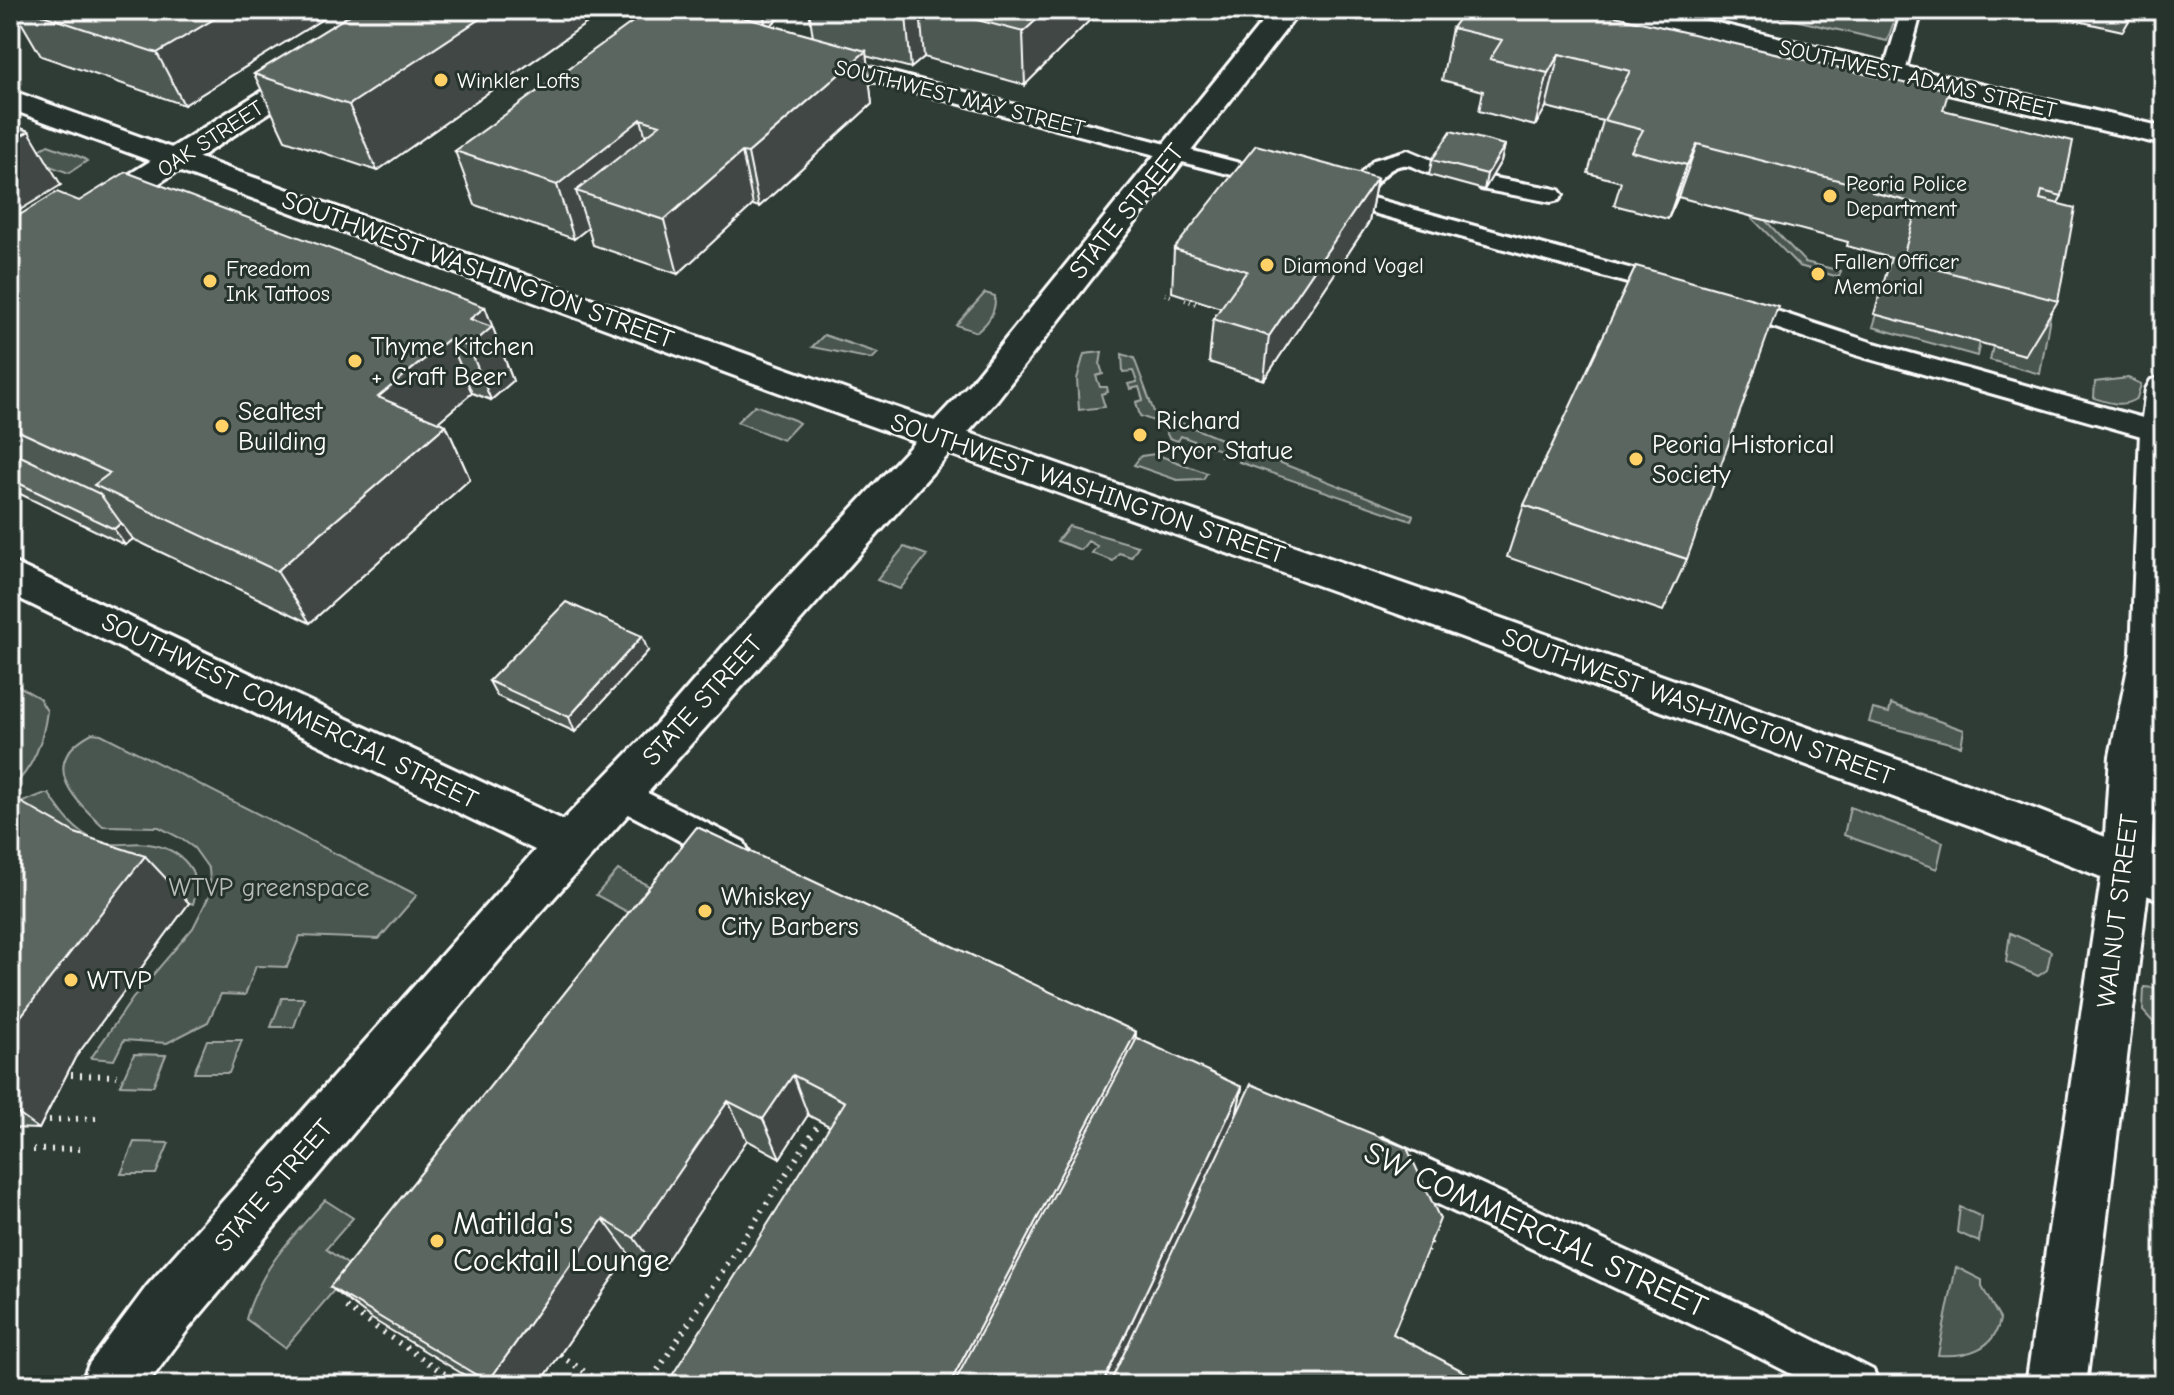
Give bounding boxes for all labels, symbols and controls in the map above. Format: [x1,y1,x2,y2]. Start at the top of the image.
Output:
street label: SOUTHWEST ADAMS STREET [1776,34,2060,124]
street label: SOUTHWEST MAY STREET [832,54,1088,142]
place label: Winkler Lofts [457,68,580,94]
marker: Winkler Lofts [432,71,450,89]
street label: OAK STREET [153,95,269,183]
street label: STATE STREET [1063,138,1191,285]
place label: Peoria Police Department [1846,171,1967,222]
street label: SOUTHWEST WASHINGTON STREET [278,185,678,355]
marker: Peoria Police Department [1821,187,1839,205]
place label: Fallen Officer Memorial [1834,249,1959,300]
place label: Diamond Vogel [1283,253,1424,279]
place label: Freedom Ink Tattoos [226,256,330,307]
marker: Diamond Vogel [1258,256,1276,274]
marker: Fallen Officer Memorial [1809,265,1827,283]
marker: Freedom Ink Tattoos [201,272,219,290]
place label: Thyme Kitchen + Craft Beer [371,332,534,392]
marker: Thyme Kitchen + Craft Beer [346,352,364,370]
place label: Sealtest Building [238,397,327,457]
place label: Richard Pryor Statue [1156,406,1293,466]
street label: SOUTHWEST WASHINGTON STREET [887,407,1289,571]
marker: Sealtest Building [213,417,231,435]
marker: Richard Pryor Statue [1131,426,1149,444]
place label: Peoria Historical Society [1652,430,1834,490]
marker: Peoria Historical Society [1627,450,1645,468]
street label: SOUTHWEST COMMERCIAL STREET [97,606,483,815]
street label: SOUTHWEST WASHINGTON STREET [1498,622,1898,792]
street label: STATE STREET [636,629,769,772]
street label: WALNUT STREET [2091,812,2145,1010]
park label: WTVP greenspace [169,873,369,903]
place label: Whiskey City Barbers [721,882,859,942]
marker: Whiskey City Barbers [696,902,714,920]
place label: WTVP [87,966,152,996]
marker: WTVP [62,971,80,989]
street label: STATE STREET [208,1113,340,1258]
street label: SW COMMERCIAL STREET [1358,1134,1714,1325]
place label: Matilda's Cocktail Lounge [453,1205,670,1279]
marker: Matilda's Cocktail Lounge [428,1232,446,1250]

